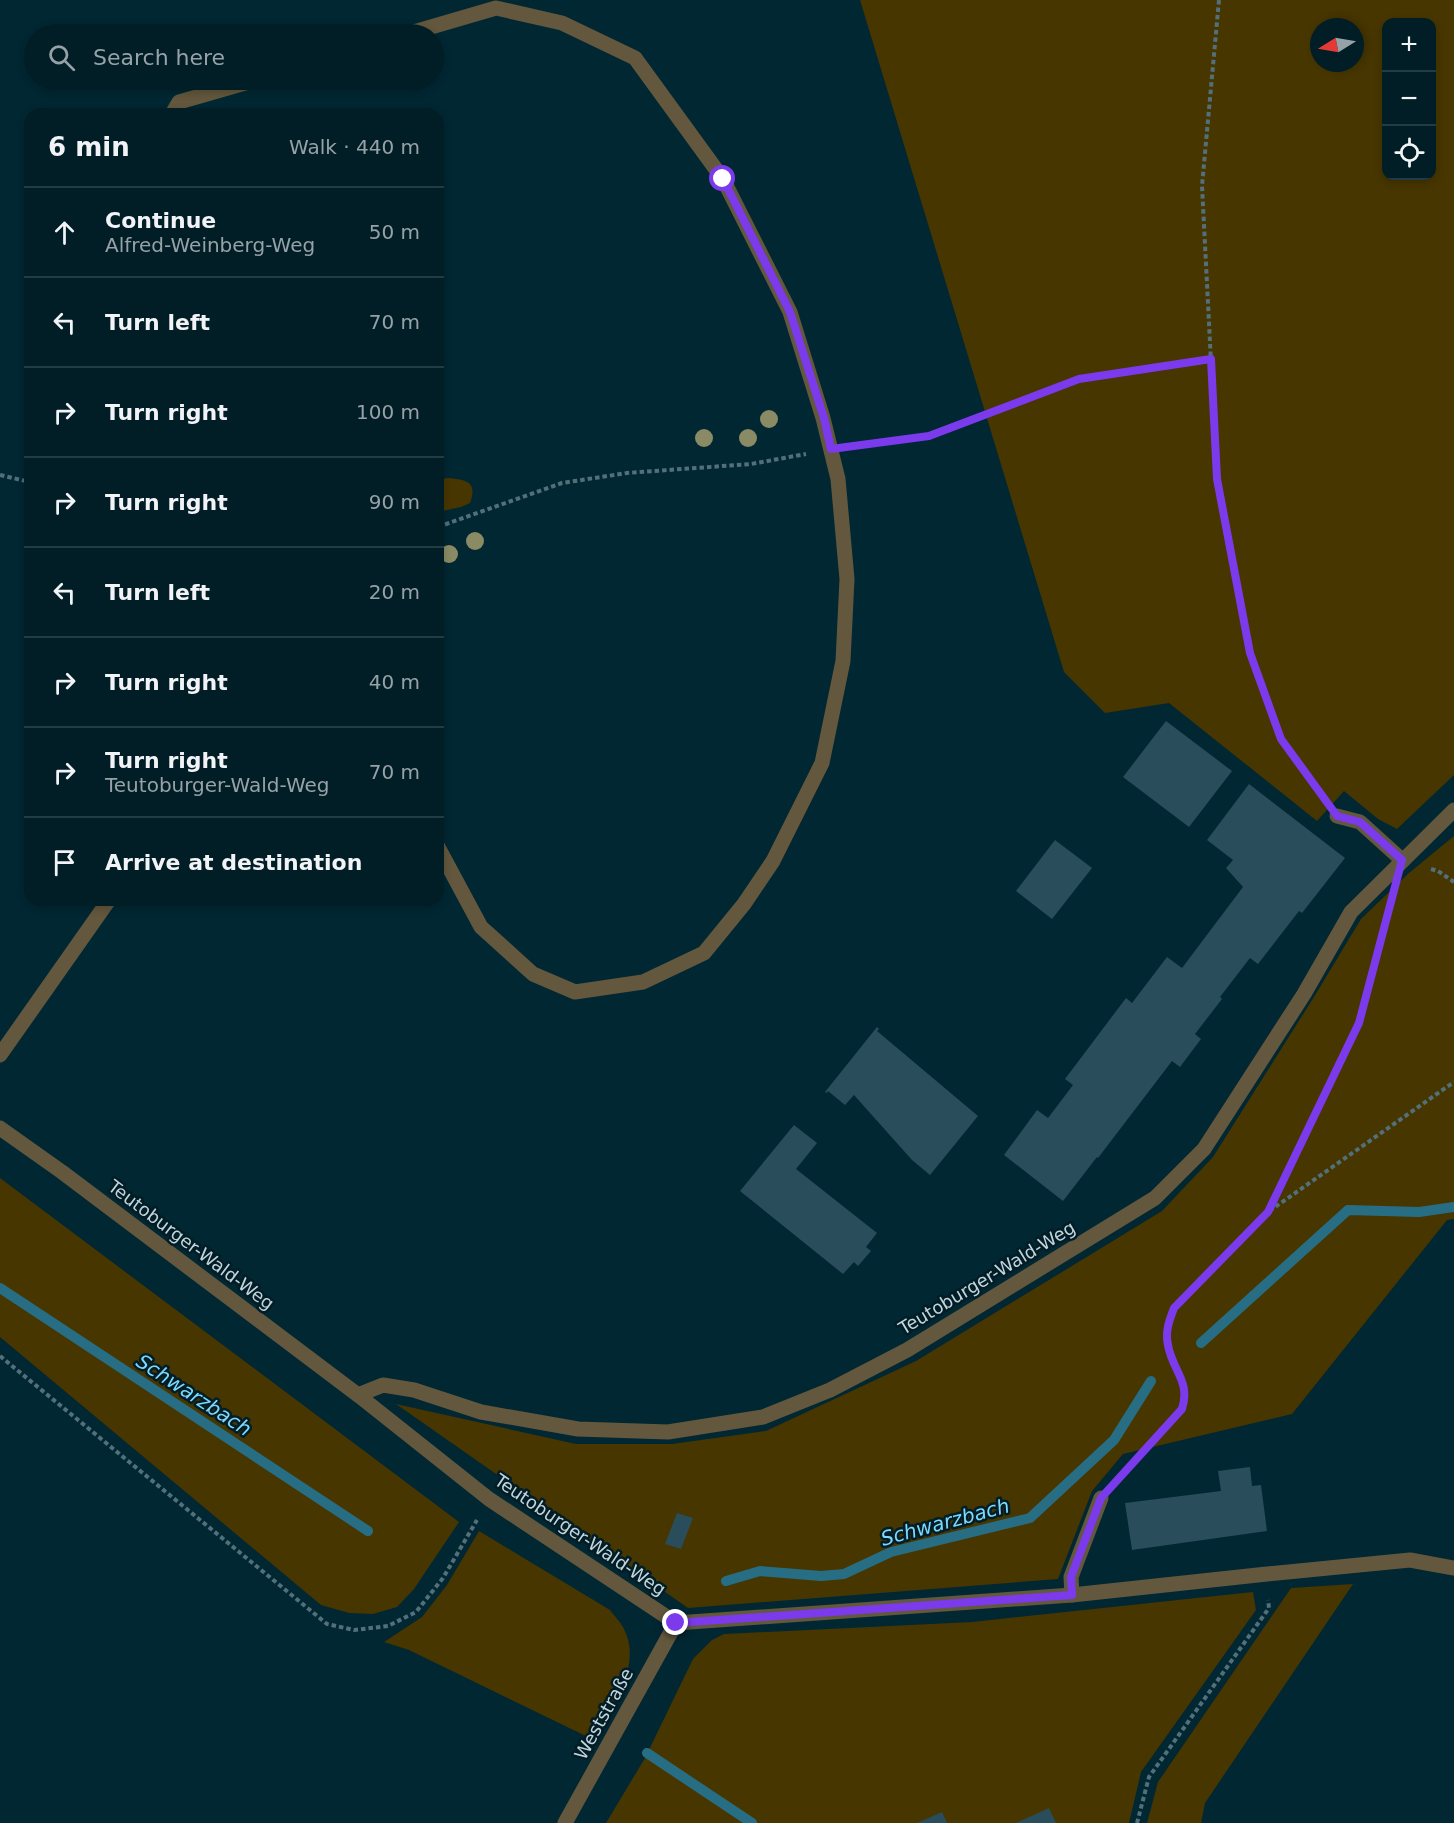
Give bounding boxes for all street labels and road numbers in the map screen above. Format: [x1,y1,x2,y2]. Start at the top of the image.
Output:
street label: Teutoburger-Wald-Weg [104,1175,278,1314]
street label: Teutoburger-Wald-Weg [894,1217,1079,1339]
street label: Teutoburger-Wald-Weg [490,1469,670,1600]
street label: Weststraße [570,1664,637,1763]

